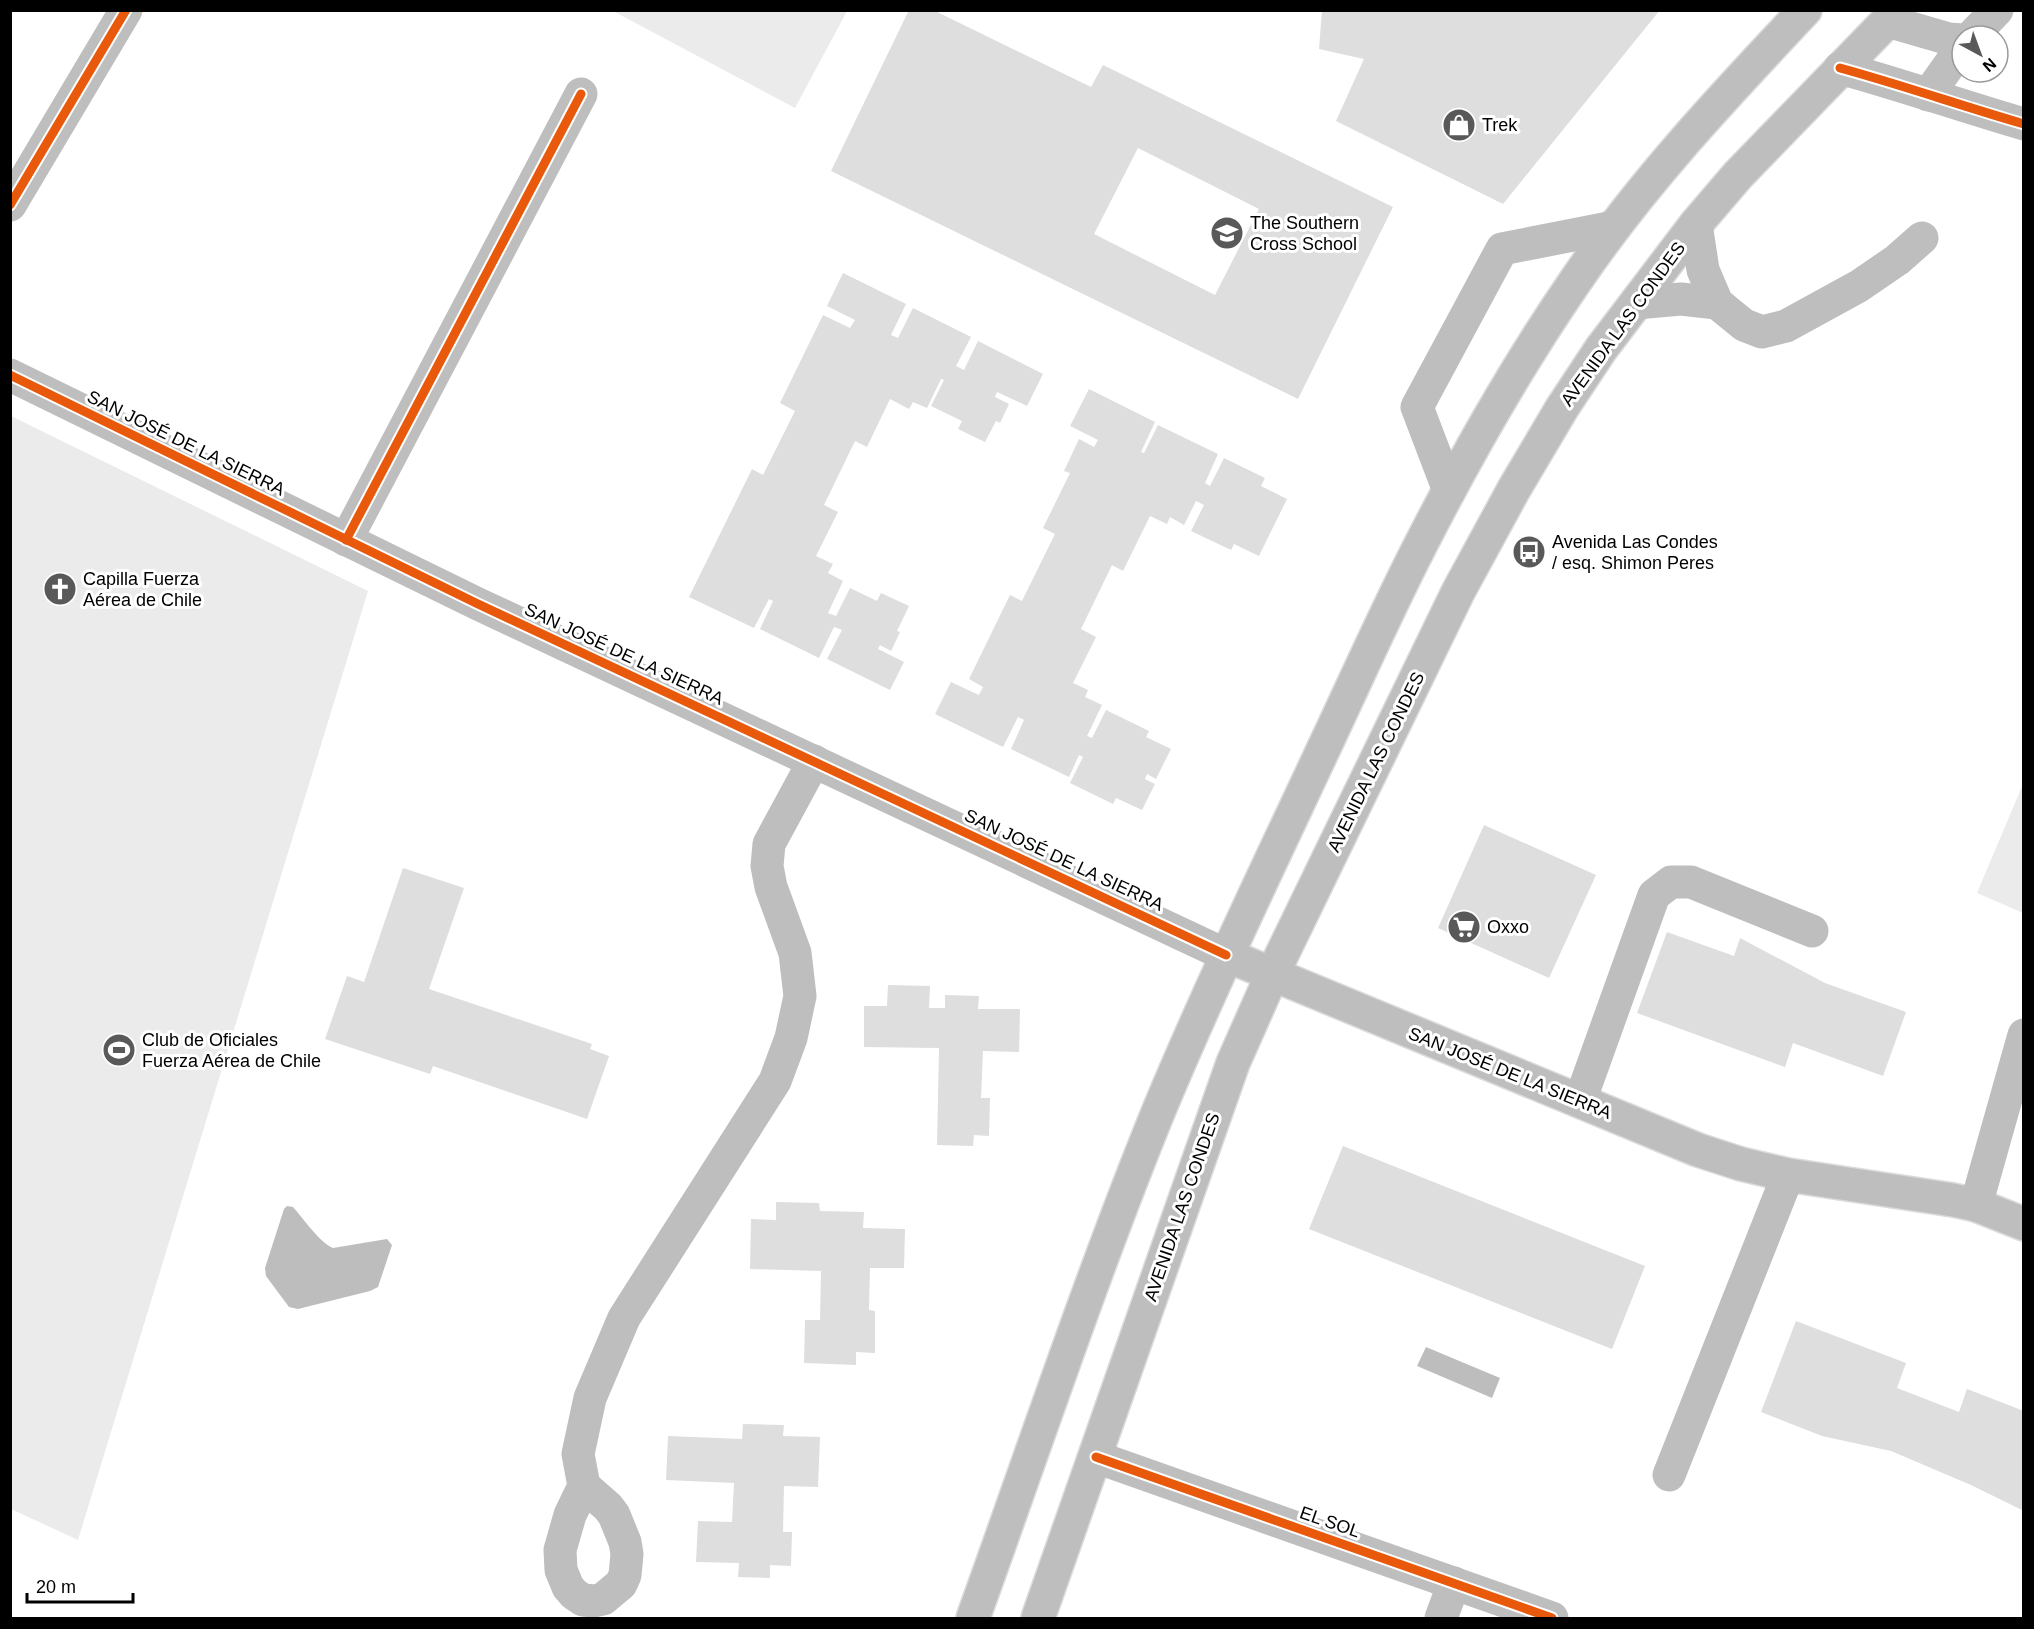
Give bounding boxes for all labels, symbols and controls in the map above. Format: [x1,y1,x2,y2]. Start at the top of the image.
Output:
north arrow [1950,24,2010,84]
text: N [1980,55,1999,75]
shop icon: Trek [1441,107,1477,143]
place label: Trek [1482,115,1518,135]
place label: The Southern Cross School [1250,213,1359,254]
school or university icon: The Southern Cross School [1209,215,1245,251]
street label: AVENIDA LAS CONDES [1557,238,1689,410]
street label: SAN JOSÉ DE LA SIERRA [84,386,288,500]
place label: Avenida Las Condes / esq. Shimon Peres [1552,532,1718,573]
bus stop icon: Avenida Las Condes / esq. Shimon Peres [1511,534,1547,570]
place label: Capilla Fuerza Aérea de Chile [83,569,202,610]
church icon: Capilla Fuerza Aérea de Chile [42,571,78,607]
street label: SAN JOSÉ DE LA SIERRA [521,599,727,709]
street label: AVENIDA LAS CONDES [1324,669,1428,855]
street label: SAN JOSÉ DE LA SIERRA [961,805,1167,915]
supermarket icon: Oxxo [1446,909,1482,945]
place label: Oxxo [1487,917,1529,937]
street label: SAN JOSÉ DE LA SIERRA [1406,1023,1614,1123]
place label: Club de Oficiales Fuerza Aérea de Chile [142,1030,321,1071]
sports icon: Club de Oficiales Fuerza Aérea de Chile [101,1032,137,1068]
street label: AVENIDA LAS CONDES [1140,1110,1224,1304]
street label: EL SOL [1297,1502,1363,1542]
scale bar [27,1566,134,1604]
text: 20 m [36,1577,76,1597]

